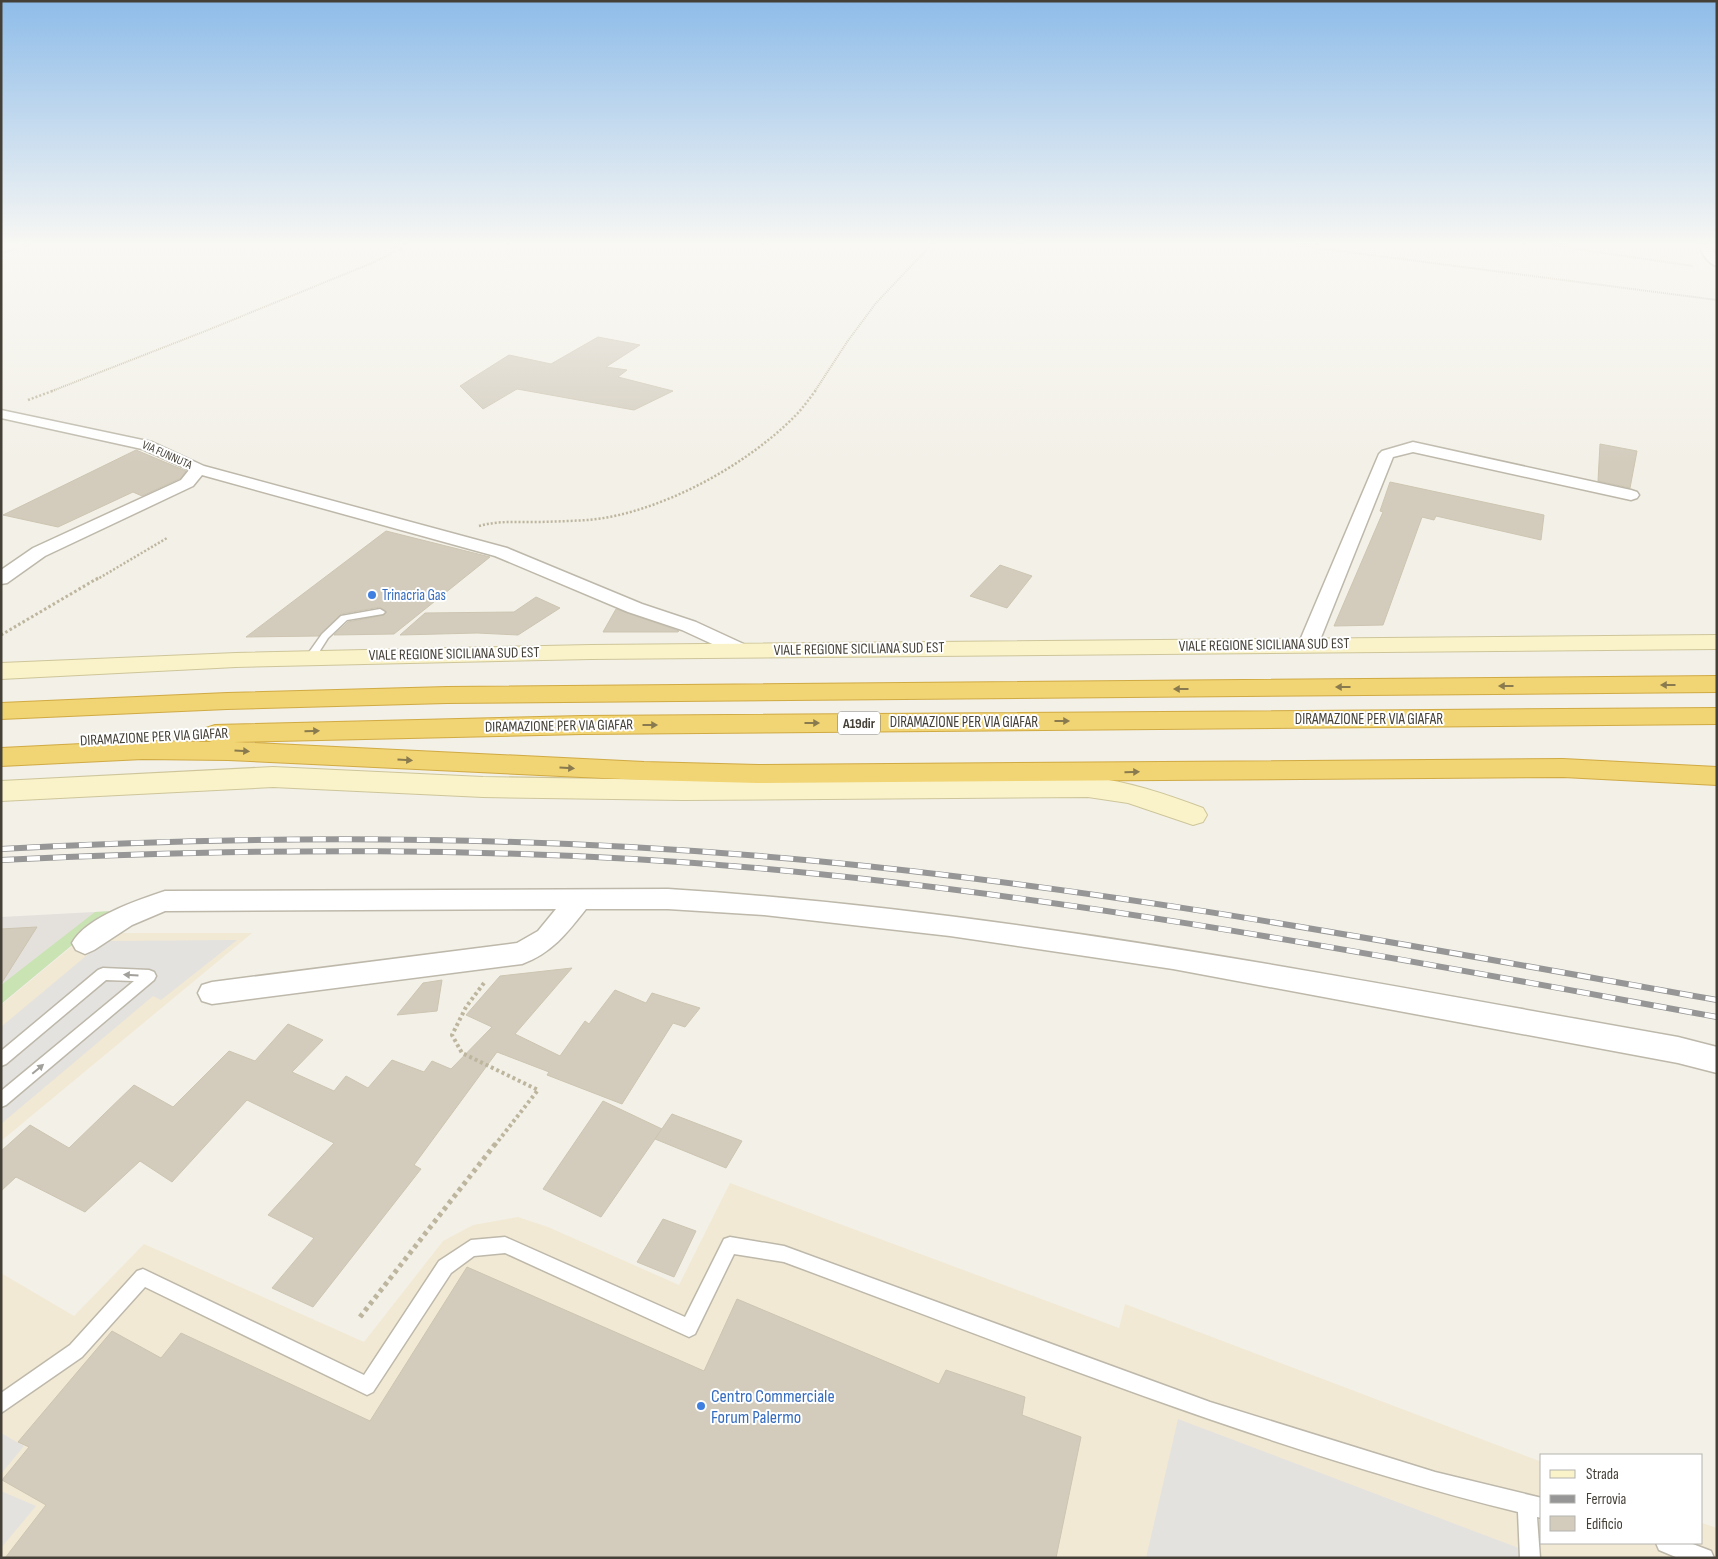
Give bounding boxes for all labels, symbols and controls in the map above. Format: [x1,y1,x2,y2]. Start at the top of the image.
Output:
street label: VIA FUNNUTA [140,437,195,473]
place label: Trinacria Gas [382,586,446,605]
marker: Trinacria Gas [366,589,378,601]
street label: VIALE REGIONE SICILIANA SUD EST [1178,634,1350,656]
street label: VIALE REGIONE SICILIANA SUD EST [773,638,945,660]
street label: VIALE REGIONE SICILIANA SUD EST [368,643,540,665]
one-way arrow [1660,681,1676,689]
one-way arrow [1497,682,1513,690]
one-way arrow [1335,683,1351,691]
one-way arrow [1172,685,1188,693]
street label: DIRAMAZIONE PER VIA GIAFAR [1295,710,1443,729]
road number: A19dir [838,711,880,734]
street label: DIRAMAZIONE PER VIA GIAFAR [890,713,1038,732]
street label: DIRAMAZIONE PER VIA GIAFAR [485,715,633,737]
one-way arrow [1054,717,1070,725]
one-way arrow [804,719,820,727]
one-way arrow [642,721,658,729]
street label: DIRAMAZIONE PER VIA GIAFAR [79,724,229,750]
one-way arrow [304,726,320,734]
one-way arrow [235,748,251,756]
one-way arrow [397,756,413,764]
one-way arrow [559,764,575,772]
one-way arrow [1124,768,1140,776]
one-way arrow [122,970,138,978]
one-way arrow [32,1063,45,1074]
place label: Centro Commerciale Forum Palermo [711,1386,835,1428]
marker: Centro Commerciale Forum Palermo [695,1400,707,1412]
legend [1540,1454,1703,1544]
text: Strada [1586,1465,1619,1484]
text: Ferrovia [1586,1490,1627,1509]
text: Edificio [1586,1515,1623,1534]

